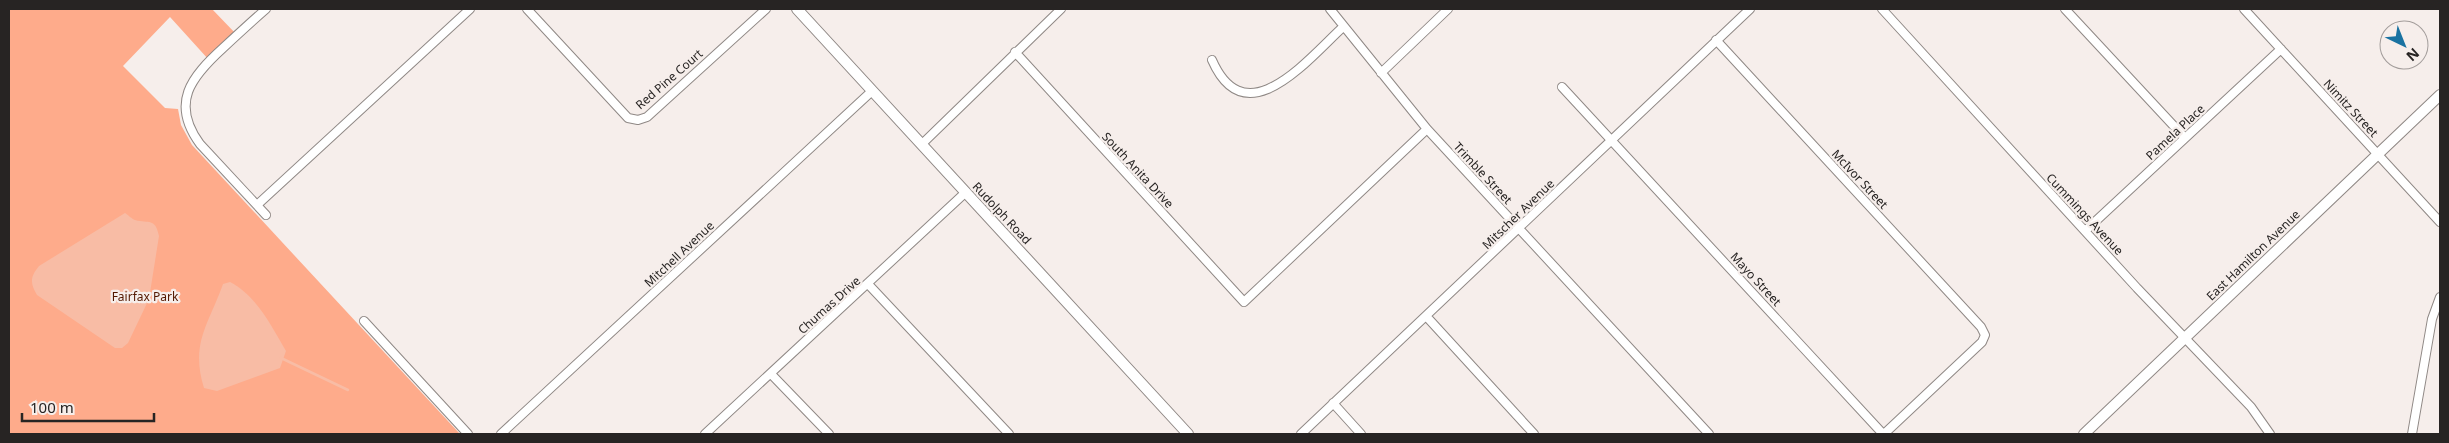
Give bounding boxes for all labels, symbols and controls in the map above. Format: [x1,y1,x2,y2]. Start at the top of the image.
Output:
north arrow [2379,20,2429,70]
text: N [2403,44,2424,66]
street label: Red Pine Court [632,45,707,113]
street label: Nimitz Street [2320,75,2383,141]
street label: Pamela Place [2142,100,2208,164]
street label: South Anita Drive [1098,128,1178,212]
street label: Trimble Street [1450,138,1517,208]
street label: McIvor Street [1828,146,1892,213]
street label: Cummings Avenue [2043,169,2128,259]
street label: Mitscher Avenue [1478,175,1558,253]
street label: Rudolph Road [969,178,1035,248]
street label: East Hamilton Avenue [2203,206,2304,304]
street label: Mitchell Avenue [640,217,718,291]
street label: Mayo Street [1727,248,1786,310]
street label: Chumas Drive [794,272,864,338]
park label: Fairfax Park [112,288,179,305]
scale bar [22,390,155,422]
text: 100 m [30,397,74,417]

